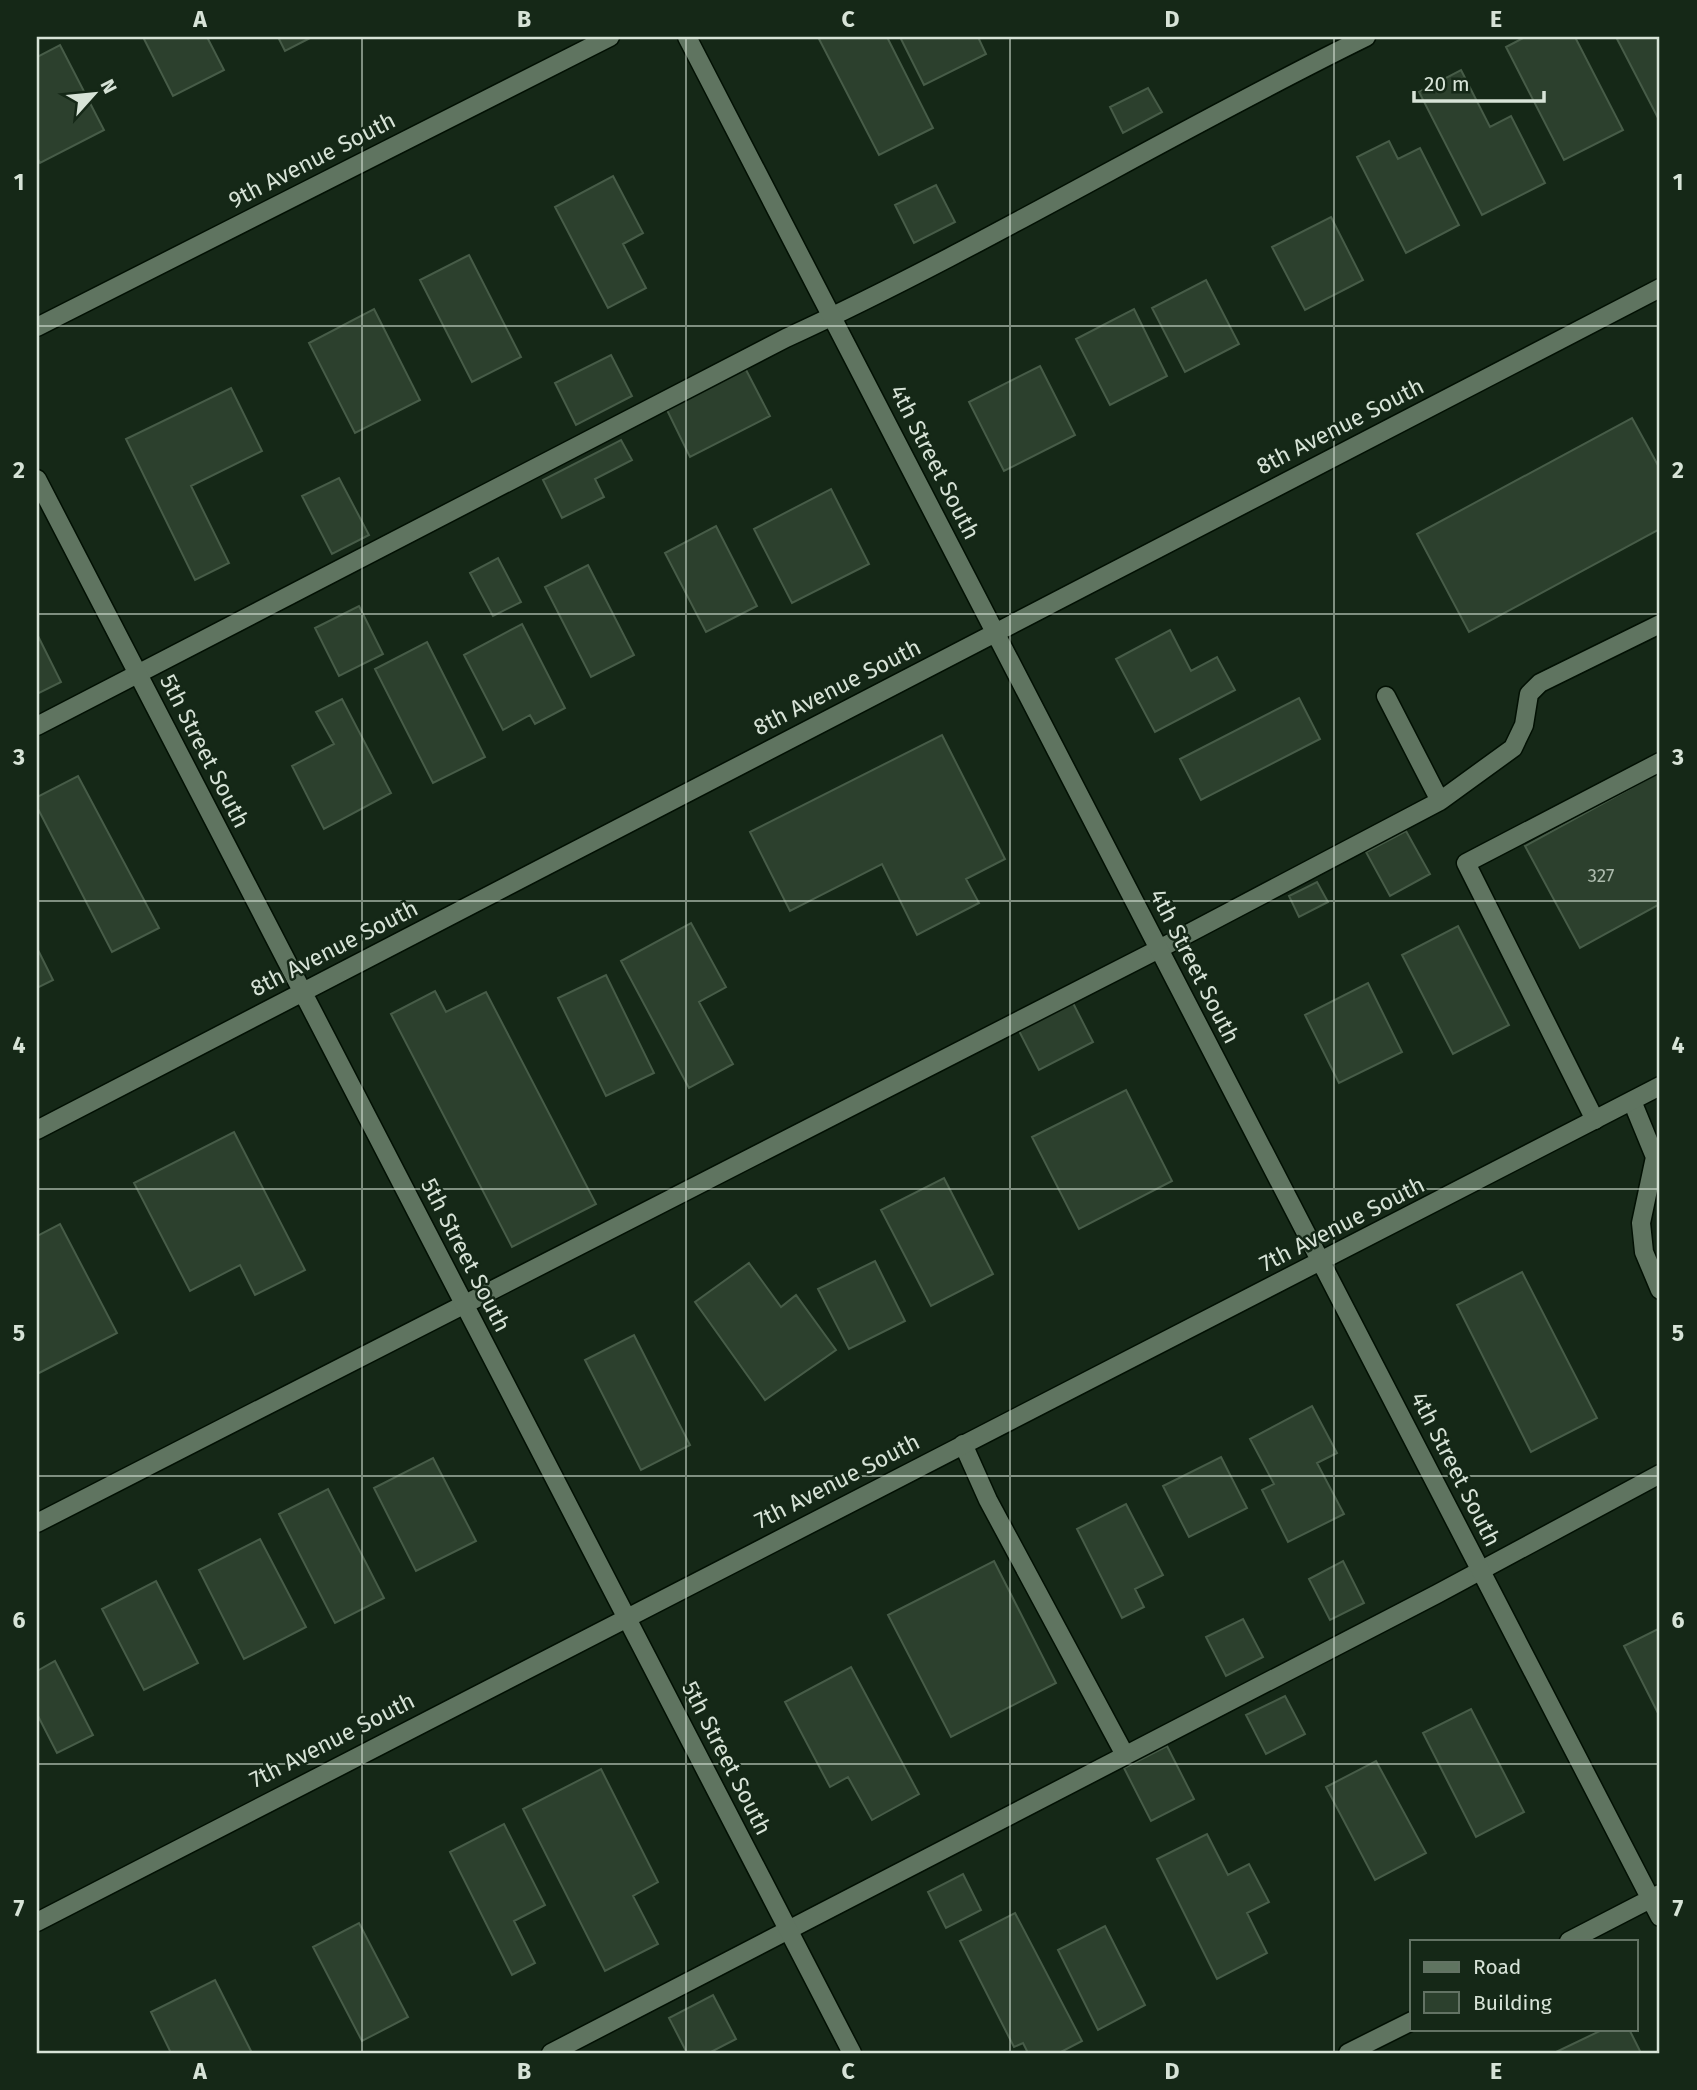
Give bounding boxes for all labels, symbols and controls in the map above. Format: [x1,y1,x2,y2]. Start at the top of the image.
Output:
text: A [192,5,207,33]
text: B [517,5,531,33]
text: C [841,5,855,33]
text: D [1165,5,1180,33]
text: E [1490,5,1502,33]
north arrow [60,60,130,130]
scale bar [1414,60,1543,104]
text: 20 m [1424,71,1470,97]
text: N [96,76,122,97]
street label: 9th Avenue South [224,106,400,214]
text: 1 [14,168,24,196]
text: 1 [1673,168,1683,196]
street label: 8th Avenue South [1252,372,1428,480]
street label: 4th Street South [884,380,986,544]
text: 2 [13,456,25,484]
text: 2 [1672,456,1684,484]
street label: 8th Avenue South [749,633,925,741]
street label: 5th Street South [154,669,256,833]
text: 3 [12,743,25,771]
text: 3 [1671,743,1684,771]
house number: 327 [1588,864,1614,887]
street label: 4th Street South [1144,884,1246,1048]
street label: 8th Avenue South [246,894,422,1002]
text: 4 [13,1031,26,1059]
text: 4 [1672,1031,1685,1059]
street label: 7th Avenue South [1255,1170,1429,1278]
street label: 5th Street South [415,1173,517,1337]
text: 5 [13,1319,25,1347]
text: 5 [1672,1319,1684,1347]
street label: 4th Street South [1405,1387,1507,1551]
street label: 7th Avenue South [750,1427,924,1535]
text: 6 [13,1606,26,1634]
text: 6 [1672,1606,1685,1634]
street label: 5th Street South [676,1676,778,1840]
street label: 7th Avenue South [245,1686,419,1794]
text: 7 [14,1894,25,1922]
text: 7 [1673,1894,1684,1922]
legend [1410,1940,1638,2030]
text: Road [1473,1954,1521,1980]
text: Building [1473,1990,1552,2016]
text: A [192,2057,207,2085]
text: B [517,2057,531,2085]
text: C [841,2057,855,2085]
text: D [1165,2057,1180,2085]
text: E [1490,2057,1502,2085]

